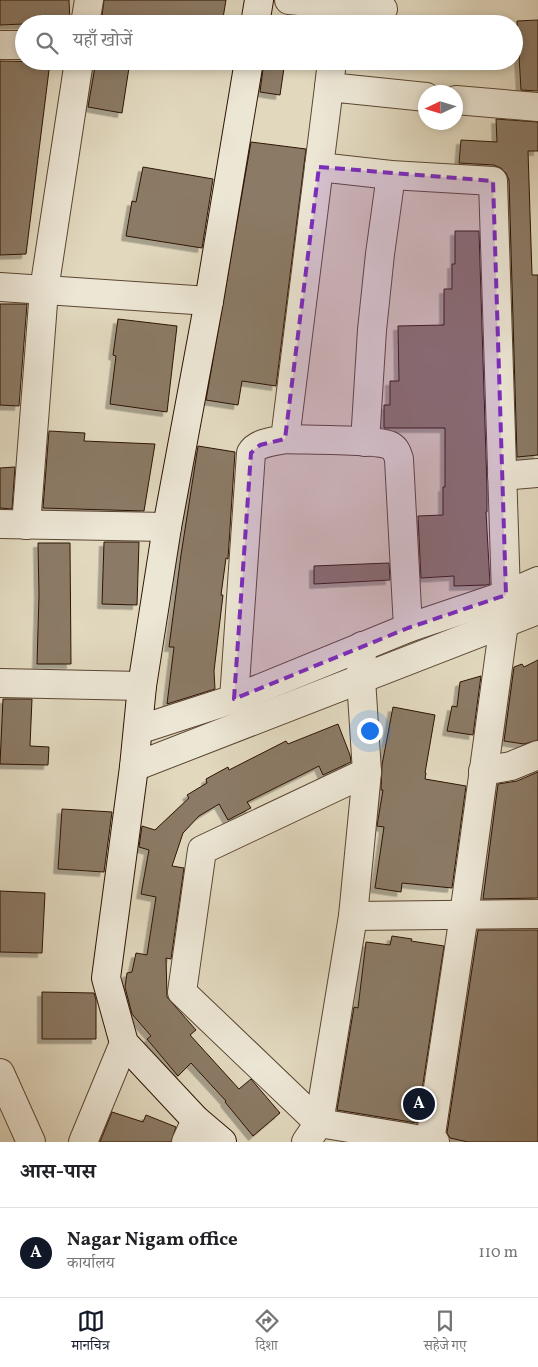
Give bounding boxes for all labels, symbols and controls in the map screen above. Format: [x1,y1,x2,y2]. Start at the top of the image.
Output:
search box [15,15,523,70]
text: यहाँ खोजें [73,28,132,54]
icon: search [33,29,61,57]
north arrow [418,85,463,130]
your location [357,718,383,744]
pin: A [403,1085,435,1123]
text: आस-पास [20,1158,96,1187]
text: Nagar Nigam office [67,1227,238,1253]
text: A [30,1242,42,1264]
text: 110 m [479,1242,518,1264]
text: कार्यालय [67,1253,115,1275]
tab: मानचित्र [72,1307,110,1359]
tab: दिशा [253,1307,281,1359]
tab: सहेजे गए [424,1307,466,1359]

